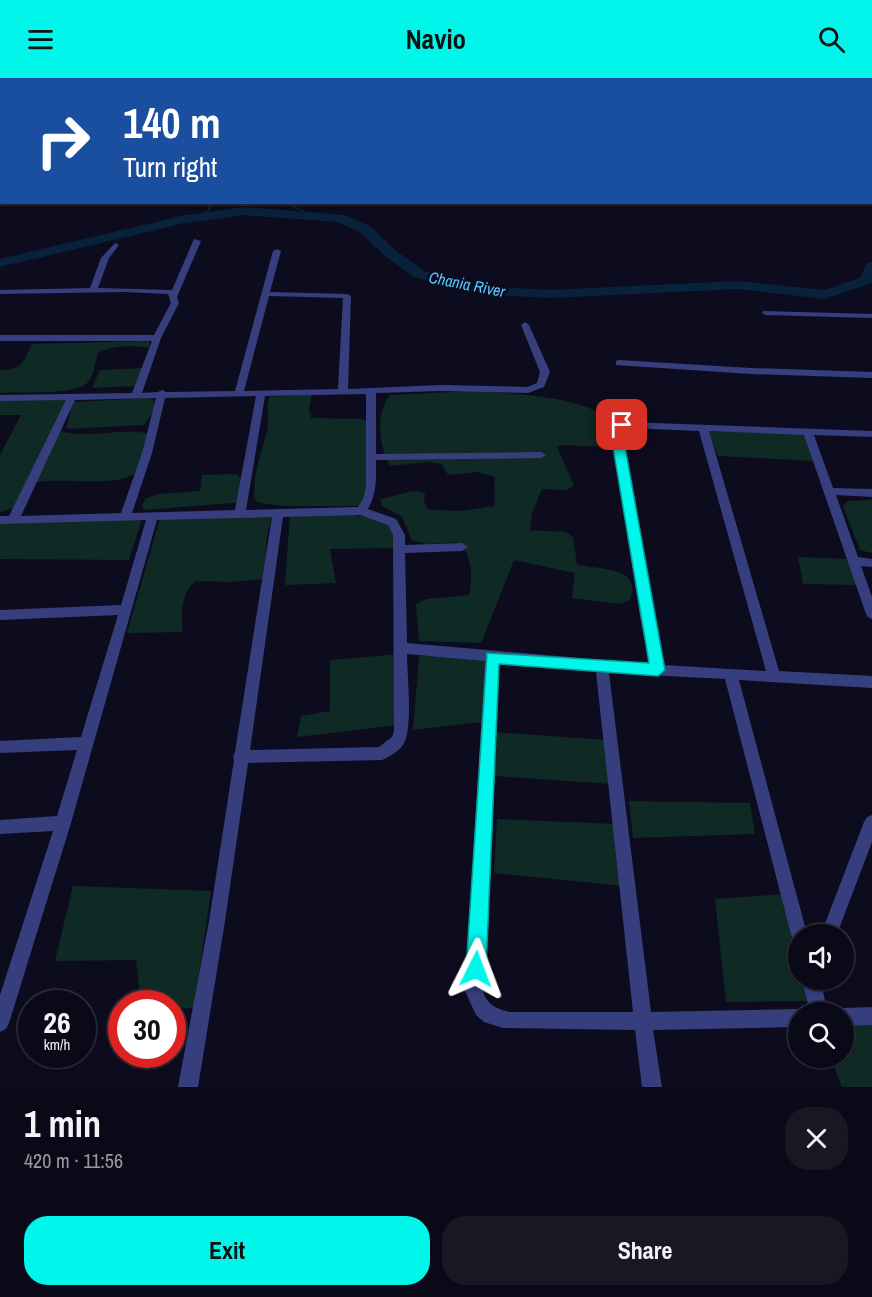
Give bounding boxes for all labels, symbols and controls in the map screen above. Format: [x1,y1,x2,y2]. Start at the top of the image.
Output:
text: Navio [406,21,466,57]
icon: menu [24,23,57,56]
icon: search [815,23,848,56]
text: 140 m [123,95,221,151]
icon: right [24,102,102,180]
text: Turn right [123,149,217,185]
water label: Chania River [427,266,508,302]
pin [596,399,647,450]
icon: arrive [605,408,638,441]
map controls [788,924,854,1068]
button: sound [788,924,854,990]
position arrow [444,937,508,1001]
speed limit sign: 30 [108,990,186,1068]
text: 26 [43,1002,71,1042]
button: search [788,1002,854,1068]
text: km/h [44,1034,70,1055]
text: 1 min [24,1100,101,1148]
button: close [785,1107,848,1170]
text: 420 m · 11:56 [24,1147,123,1174]
button: Exit [24,1216,430,1285]
button: Share [442,1216,848,1285]

